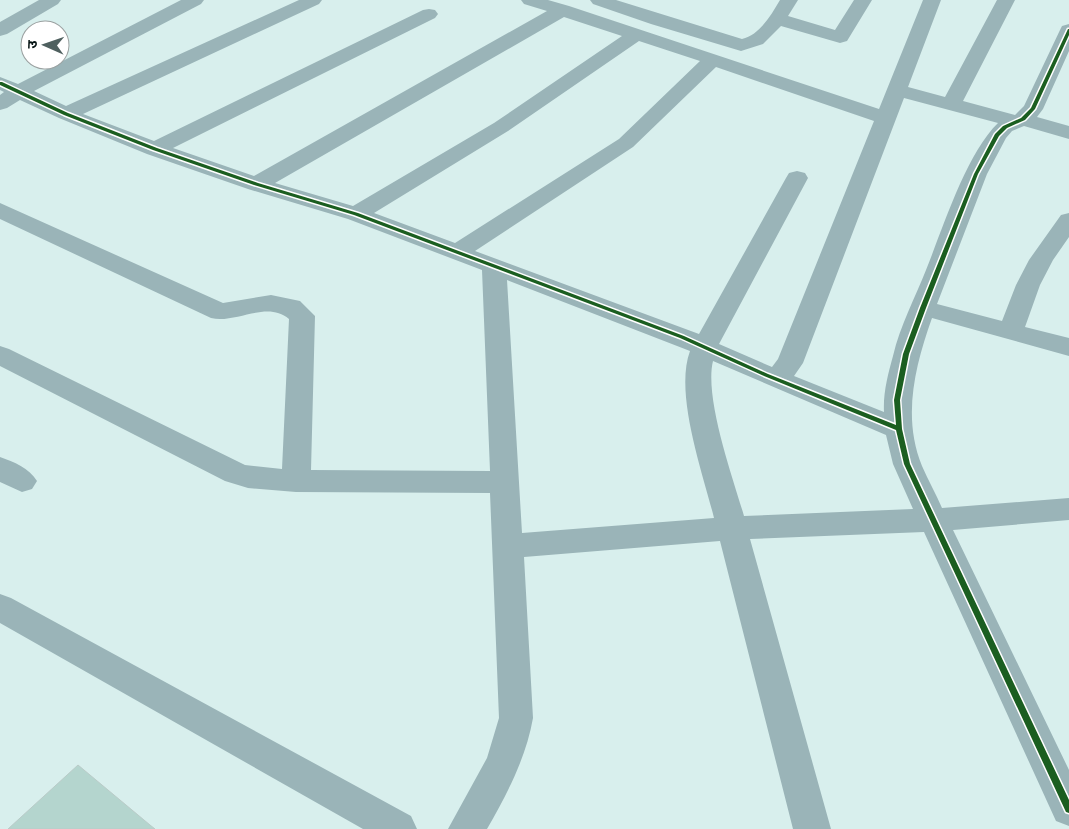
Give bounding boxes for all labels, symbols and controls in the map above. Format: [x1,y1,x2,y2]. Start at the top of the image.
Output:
north arrow [20,20,70,70]
text: उ [23,39,41,49]

